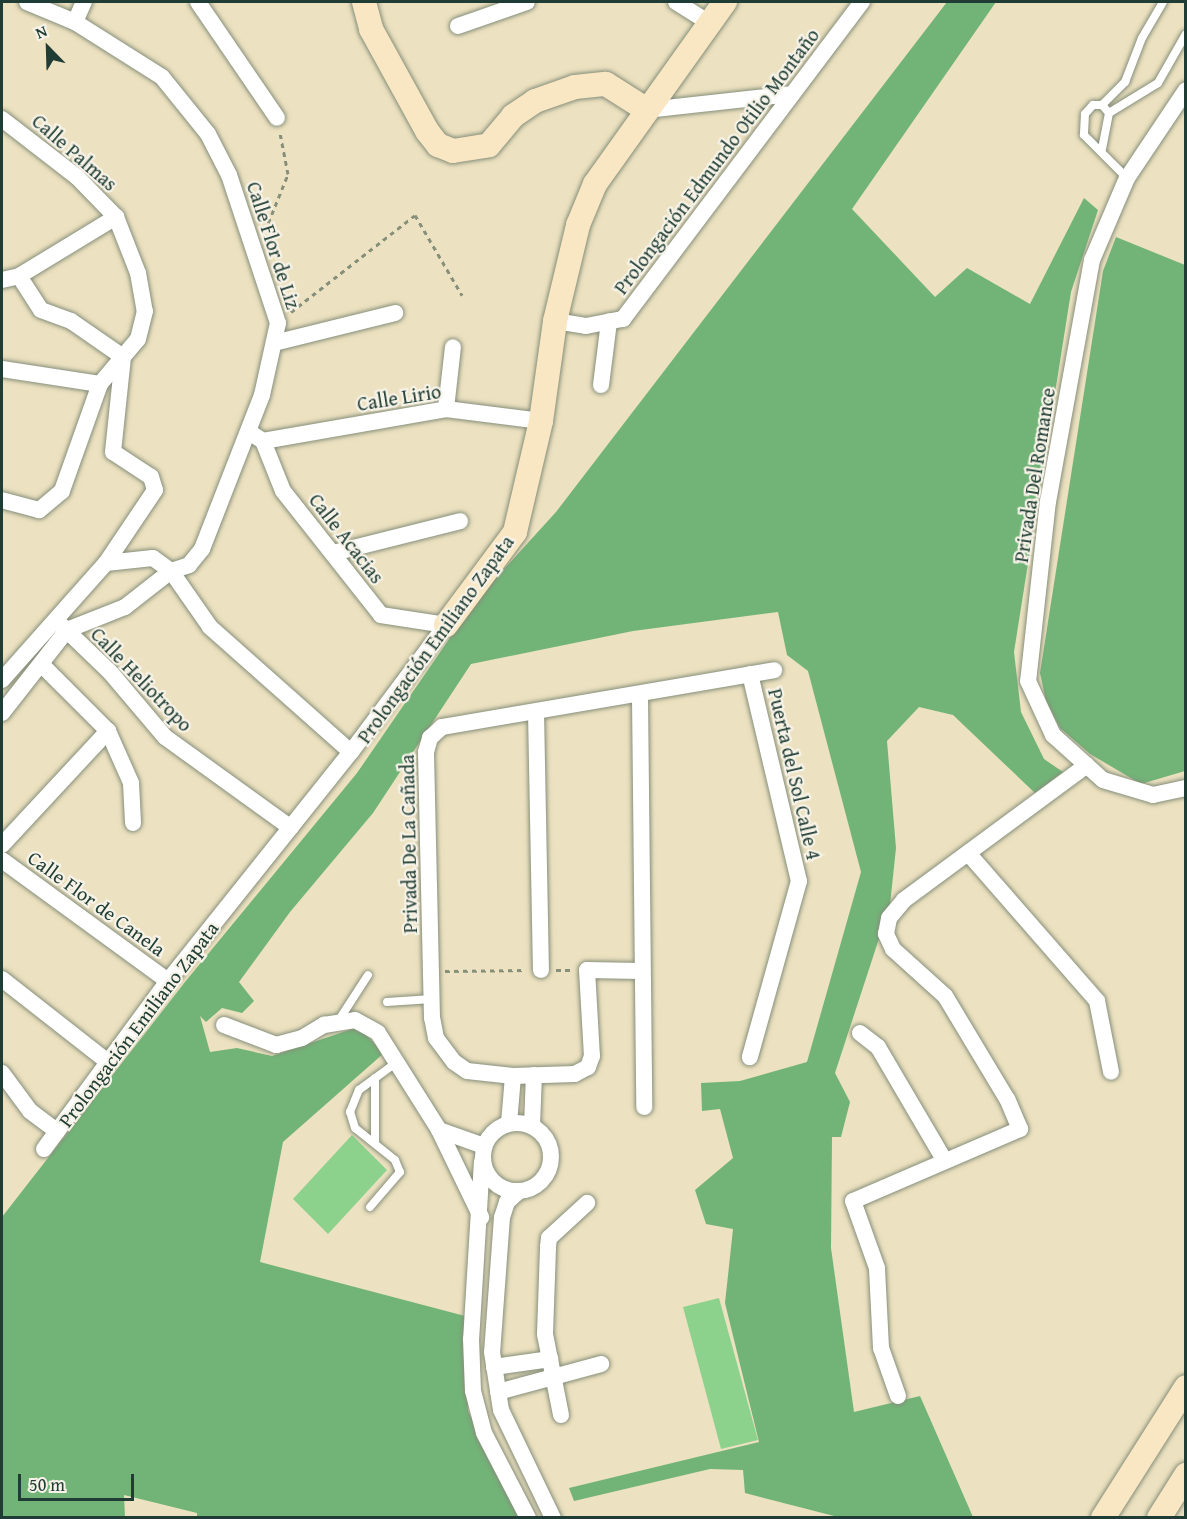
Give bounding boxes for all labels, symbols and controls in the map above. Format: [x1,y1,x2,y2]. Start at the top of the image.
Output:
north arrow [18,18,78,78]
text: N [31,18,51,45]
street label: Prolongación Edmundo Otilio Montaño [608,23,824,299]
street label: Calle Palmas [28,109,122,195]
street label: Calle Flor de Liz [242,178,306,312]
street label: Calle Lirio [355,379,443,415]
street label: Privada Del Romance [1008,386,1060,564]
street label: Calle Acacias [304,488,390,588]
street label: Prolongación Emiliano Zapata [352,530,518,748]
street label: Calle Heliotropo [86,622,198,736]
street label: Puerta del Sol Calle 4 [764,686,826,862]
street label: Privada De La Cañada [394,754,422,934]
street label: Calle Flor de Canela [24,845,170,961]
street label: Prolongación Emiliano Zapata [53,917,223,1131]
scale bar [21,1462,136,1500]
text: 50 m [29,1471,65,1498]

